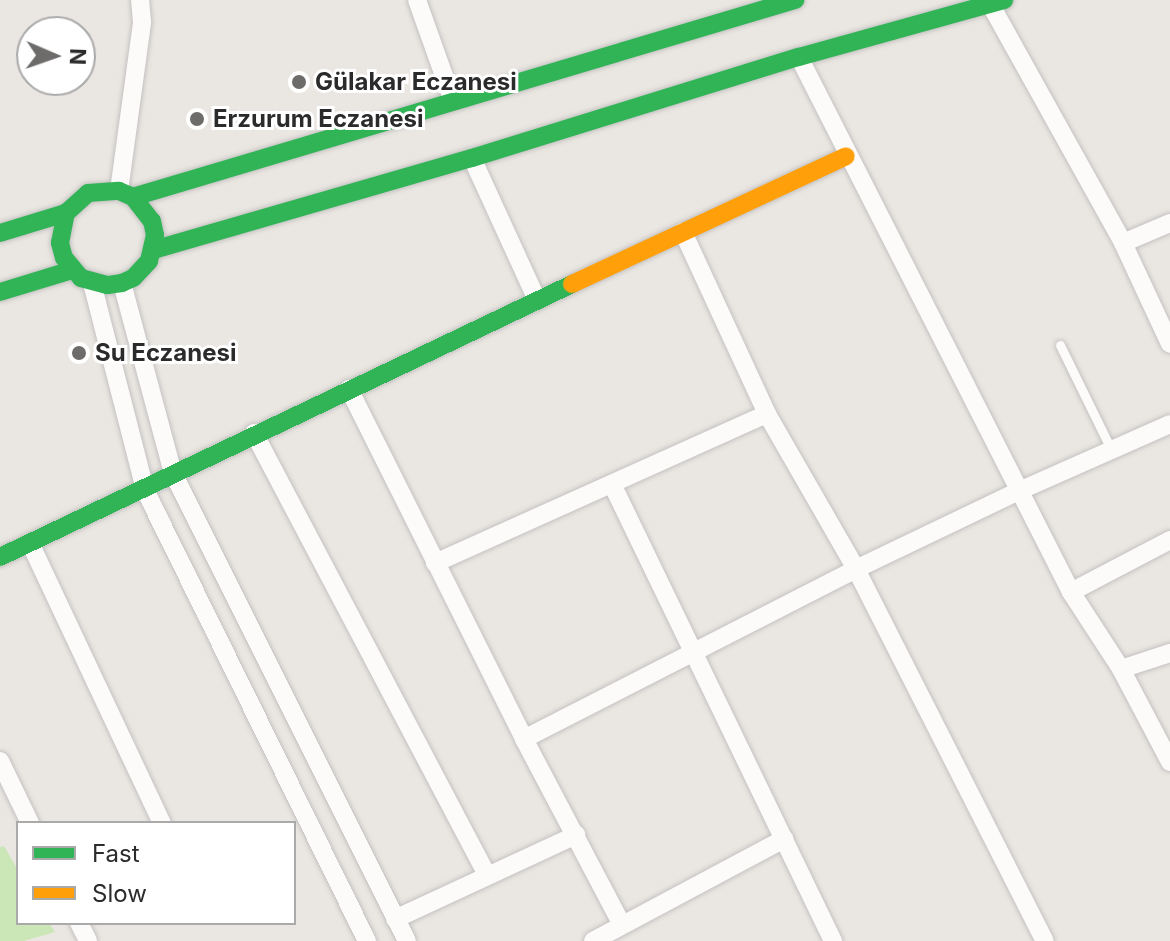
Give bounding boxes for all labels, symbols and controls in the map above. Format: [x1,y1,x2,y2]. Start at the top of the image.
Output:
north arrow [16,16,96,96]
text: N [65,48,91,66]
place label: Gülakar Eczanesi [315,68,517,96]
marker: Gülakar Eczanesi [290,73,308,91]
place label: Erzurum Eczanesi [213,105,423,133]
marker: Erzurum Eczanesi [188,110,206,128]
place label: Su Eczanesi [95,339,236,367]
marker: Su Eczanesi [70,344,88,362]
legend [16,821,296,925]
text: Fast [92,839,140,868]
text: Slow [92,879,147,908]

